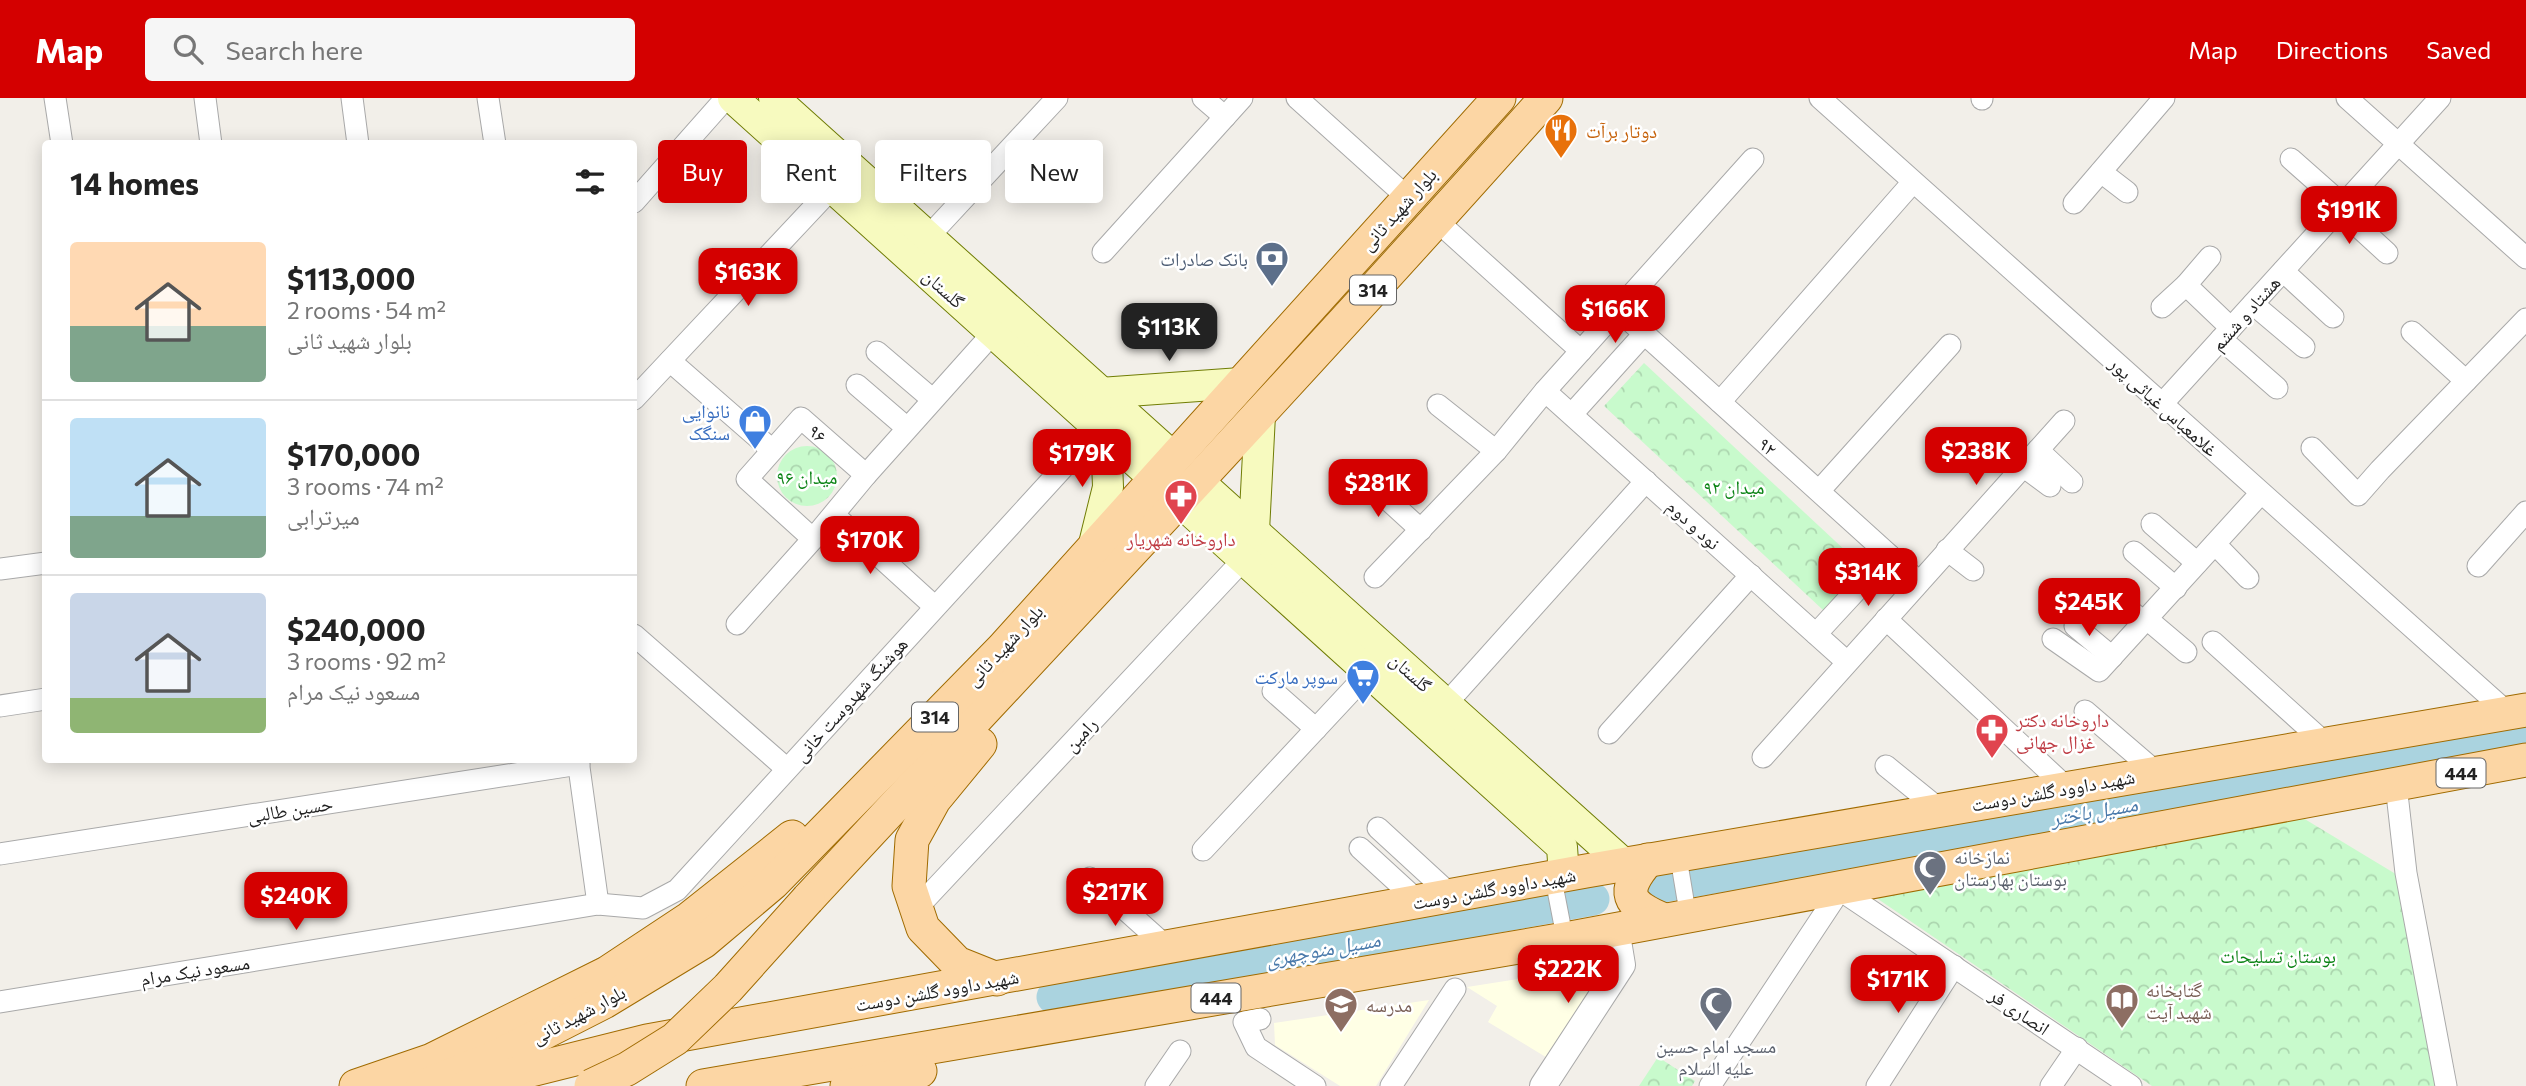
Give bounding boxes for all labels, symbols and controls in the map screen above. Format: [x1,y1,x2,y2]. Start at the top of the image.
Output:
search box [145,18,635,81]
text: Map [35,29,103,70]
icon: search [169,30,207,68]
text: Search here [225,34,363,65]
text: Map [2188,35,2238,64]
text: Directions [2276,35,2388,64]
text: Saved [2426,35,2491,64]
restaurant icon: دوتار برآت [1542,111,1580,160]
place label: دوتار برآت [1586,119,1657,143]
chip: Buy [658,140,747,203]
chip: Rent [761,140,861,203]
chip: Filters [875,140,991,203]
chip: New [1005,140,1103,203]
icon: filters [571,163,609,201]
street label: بلوار شهید ثانی [1355,163,1442,256]
text: 14 homes [70,164,199,201]
pin: $191K [2300,186,2398,246]
text: $191K [2317,195,2381,223]
bank icon: بانک صادرات [1253,239,1291,288]
place label: بانک صادرات [1160,247,1248,271]
pin: $163K [699,248,797,308]
text: $163K [714,257,782,285]
text: $113,000 [287,259,415,296]
street label: گلستان [918,263,970,313]
icon: home [126,270,210,354]
street label: هشتاد و ششم [2205,271,2286,357]
road number: 314 [1350,275,1396,304]
pin: $166K [1566,286,1664,345]
text: $166K [1581,294,1649,322]
text: 2 rooms · 54 m² [287,296,446,324]
pin: $113K [1120,303,1218,363]
text: $113K [1137,312,1201,340]
text: بلوار شهید ثانی [287,326,412,354]
street label: غلامعباس غیاثی پور [2103,351,2223,462]
place label: نانوایی سنگک [682,399,730,444]
shop icon: نانوایی سنگک [736,402,774,451]
street label: ۹۶ [804,419,832,447]
pin: $238K [1927,428,2025,487]
pin: $179K [1033,430,1131,489]
street label: ۹۲ [1754,432,1782,460]
text: $170,000 [287,435,421,472]
text: $238K [1941,436,2011,464]
text: $179K [1049,438,1115,466]
icon: home [126,446,210,530]
pin: $281K [1329,460,1427,519]
park label: میدان ۹۶ [777,465,837,489]
text: $281K [1345,468,1411,496]
text: 3 rooms · 74 m² [287,472,444,500]
park label: میدان ۹۲ [1704,475,1764,499]
pharmacy icon: داروخانه شهریار [1162,477,1200,526]
street label: نود و دوم [1660,494,1726,556]
text: میرترابی [287,502,360,530]
pin: $170K [821,517,919,576]
text: $170K [836,525,904,553]
place label: داروخانه شهریار [1125,527,1236,551]
pin: $314K [1819,548,1917,608]
text: $314K [1834,557,1902,585]
pin: $245K [2040,578,2138,638]
text: $245K [2054,587,2124,615]
street label: بلوار شهید ثانی [960,599,1048,691]
text: $240,000 [287,610,426,647]
icon: home [126,621,210,705]
street label: هوشنگ شهدوست خانی [788,632,913,767]
text: 3 rooms · 92 m² [287,647,446,675]
street label: گلستان [1385,647,1437,697]
supermarket icon: سوپر مارکت [1344,657,1382,706]
place label: سوپر مارکت [1255,665,1338,689]
text: مسعود نیک مرام [287,677,420,705]
road number: 314 [912,702,958,732]
place label: داروخانه دکتر غزال جهانی [2015,708,2109,754]
pharmacy icon: داروخانه دکتر غزال جهانی [1973,711,2011,760]
street label: رامین [1058,712,1102,757]
road number: 444 [2436,758,2486,788]
street label: شهید داوود گلشن دوست [1969,764,2137,817]
water label: مسیل باختر [2047,790,2140,832]
street label: حسین طالبی [246,791,335,828]
place label: نمازخانه بوستان بهارستان [1954,845,2067,891]
mosque icon: نمازخانه بوستان بهارستان [1911,848,1949,897]
street label: شهید داوود گلشن دوست [1410,862,1578,915]
pin: $217K [1066,868,1164,928]
pin: $240K [247,872,345,932]
text: $217K [1082,877,1148,905]
text: $240K [260,881,332,909]
water label: مسیل منوچهری [1264,926,1383,972]
park label: بوستان تسلیحات [2220,944,2336,968]
pin: $222K [1519,946,1617,1005]
street label: مسعود نیک مرام [139,950,252,993]
text: $222K [1534,954,1602,982]
pin: $171K [1849,956,1947,1015]
street label: شهید داوود گلشن دوست [853,964,1021,1017]
text: $171K [1867,964,1929,992]
place label: گتابخانه شهید آیت [2146,978,2212,1024]
street label: بلوار شهید ثانی [527,980,629,1049]
library icon: گتابخانه شهید آیت [2103,981,2141,1030]
street label: انصاری فر [1984,982,2055,1040]
road number: 444 [1192,984,1240,1013]
mosque icon: مسجد امام حسین علیه السلام [1697,984,1735,1033]
school or university icon: مدرسه [1322,985,1360,1034]
place label: مدرسه [1366,993,1412,1017]
place label: مسجد امام حسین علیه السلام [1656,1034,1776,1082]

